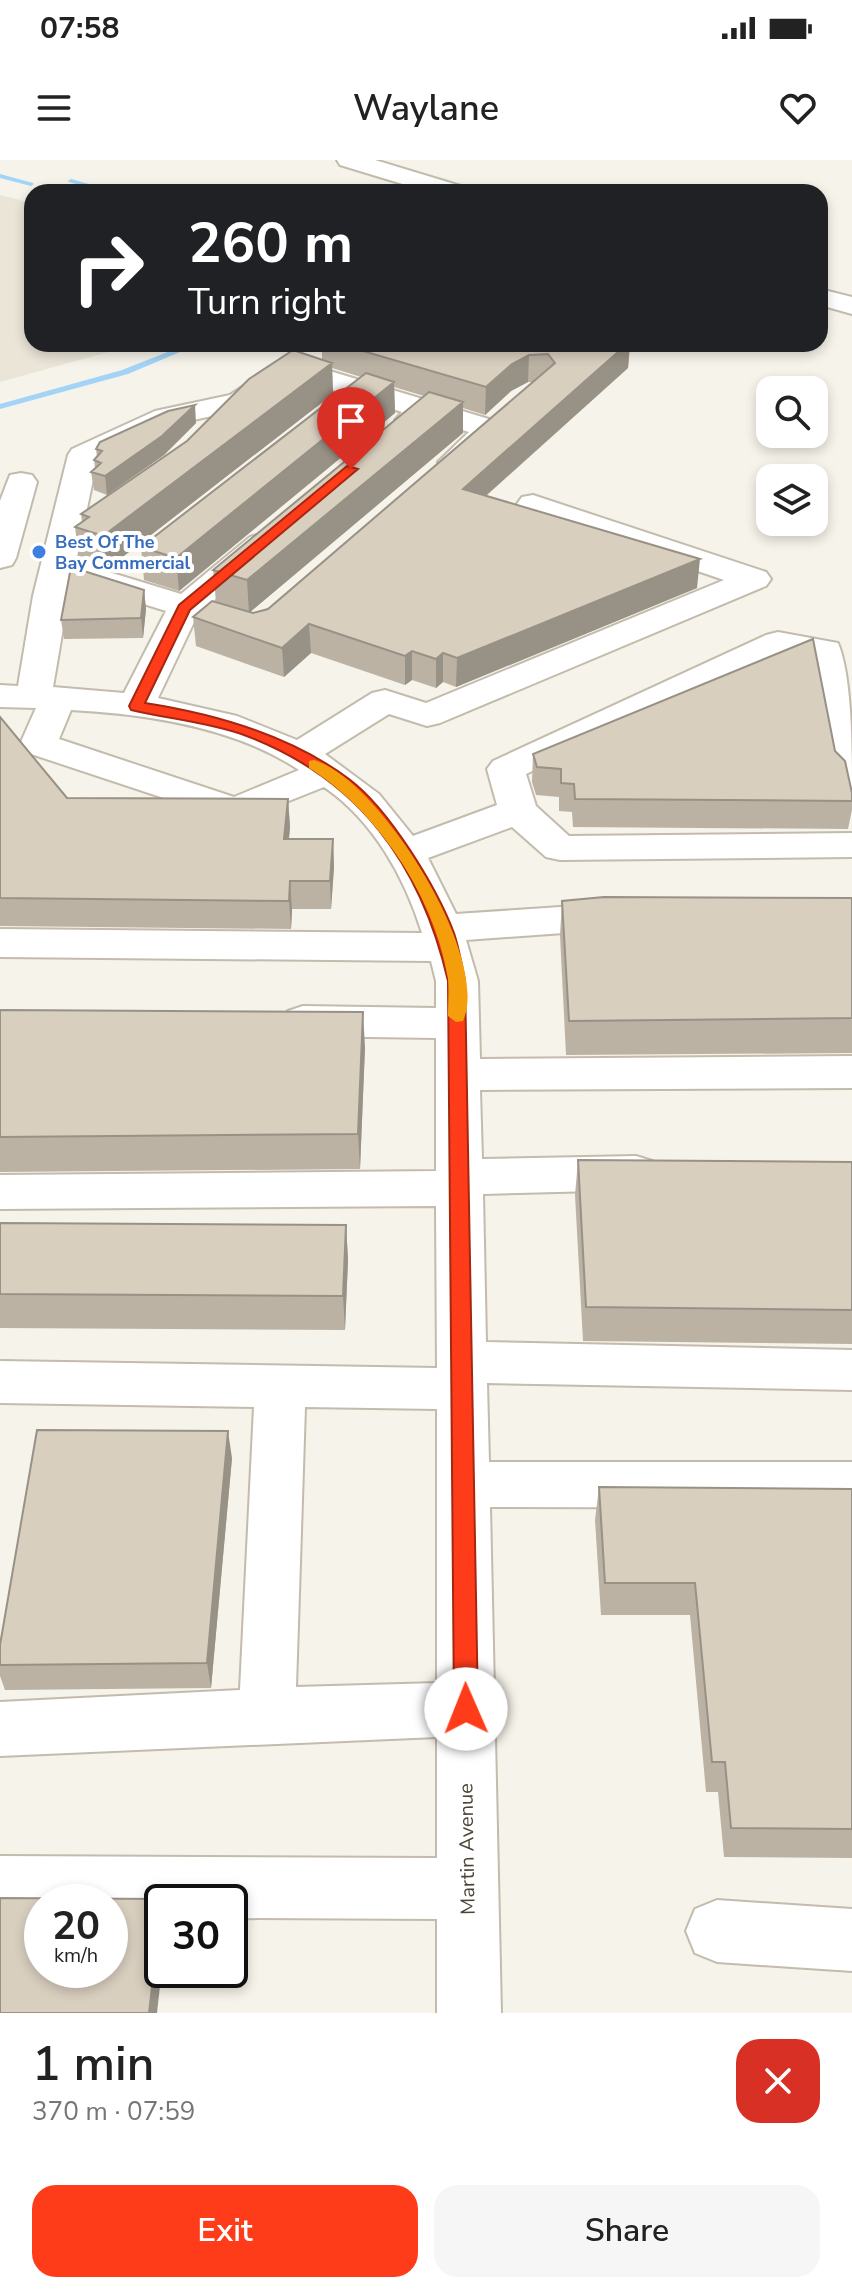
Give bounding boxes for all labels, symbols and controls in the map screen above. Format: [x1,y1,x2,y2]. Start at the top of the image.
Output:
text: 07:58 [40,8,119,49]
text: Waylane [353,84,499,133]
icon: menu [32,86,76,130]
icon: heart [776,86,820,130]
text: 260 m [188,205,353,282]
icon: right [56,216,160,320]
text: Turn right [188,278,345,327]
map controls [756,376,828,536]
button: search [756,376,828,448]
pin [317,387,385,469]
icon: arrive [329,399,373,443]
button: layers [756,464,828,536]
place label: Best Of The Bay Commercial [55,530,191,575]
marker: Best Of The Bay Commercial [30,543,48,561]
position arrow [424,1667,508,1751]
street label: Martin Avenue [452,1783,482,1915]
speed limit sign: 30 [144,1884,248,1988]
text: 20 [52,1899,100,1953]
text: km/h [54,1942,98,1969]
text: 1 min [32,2031,154,2097]
button: close [736,2039,820,2123]
text: 370 m · 07:59 [32,2094,195,2129]
button: Exit [32,2185,418,2277]
button: Share [434,2185,820,2277]

